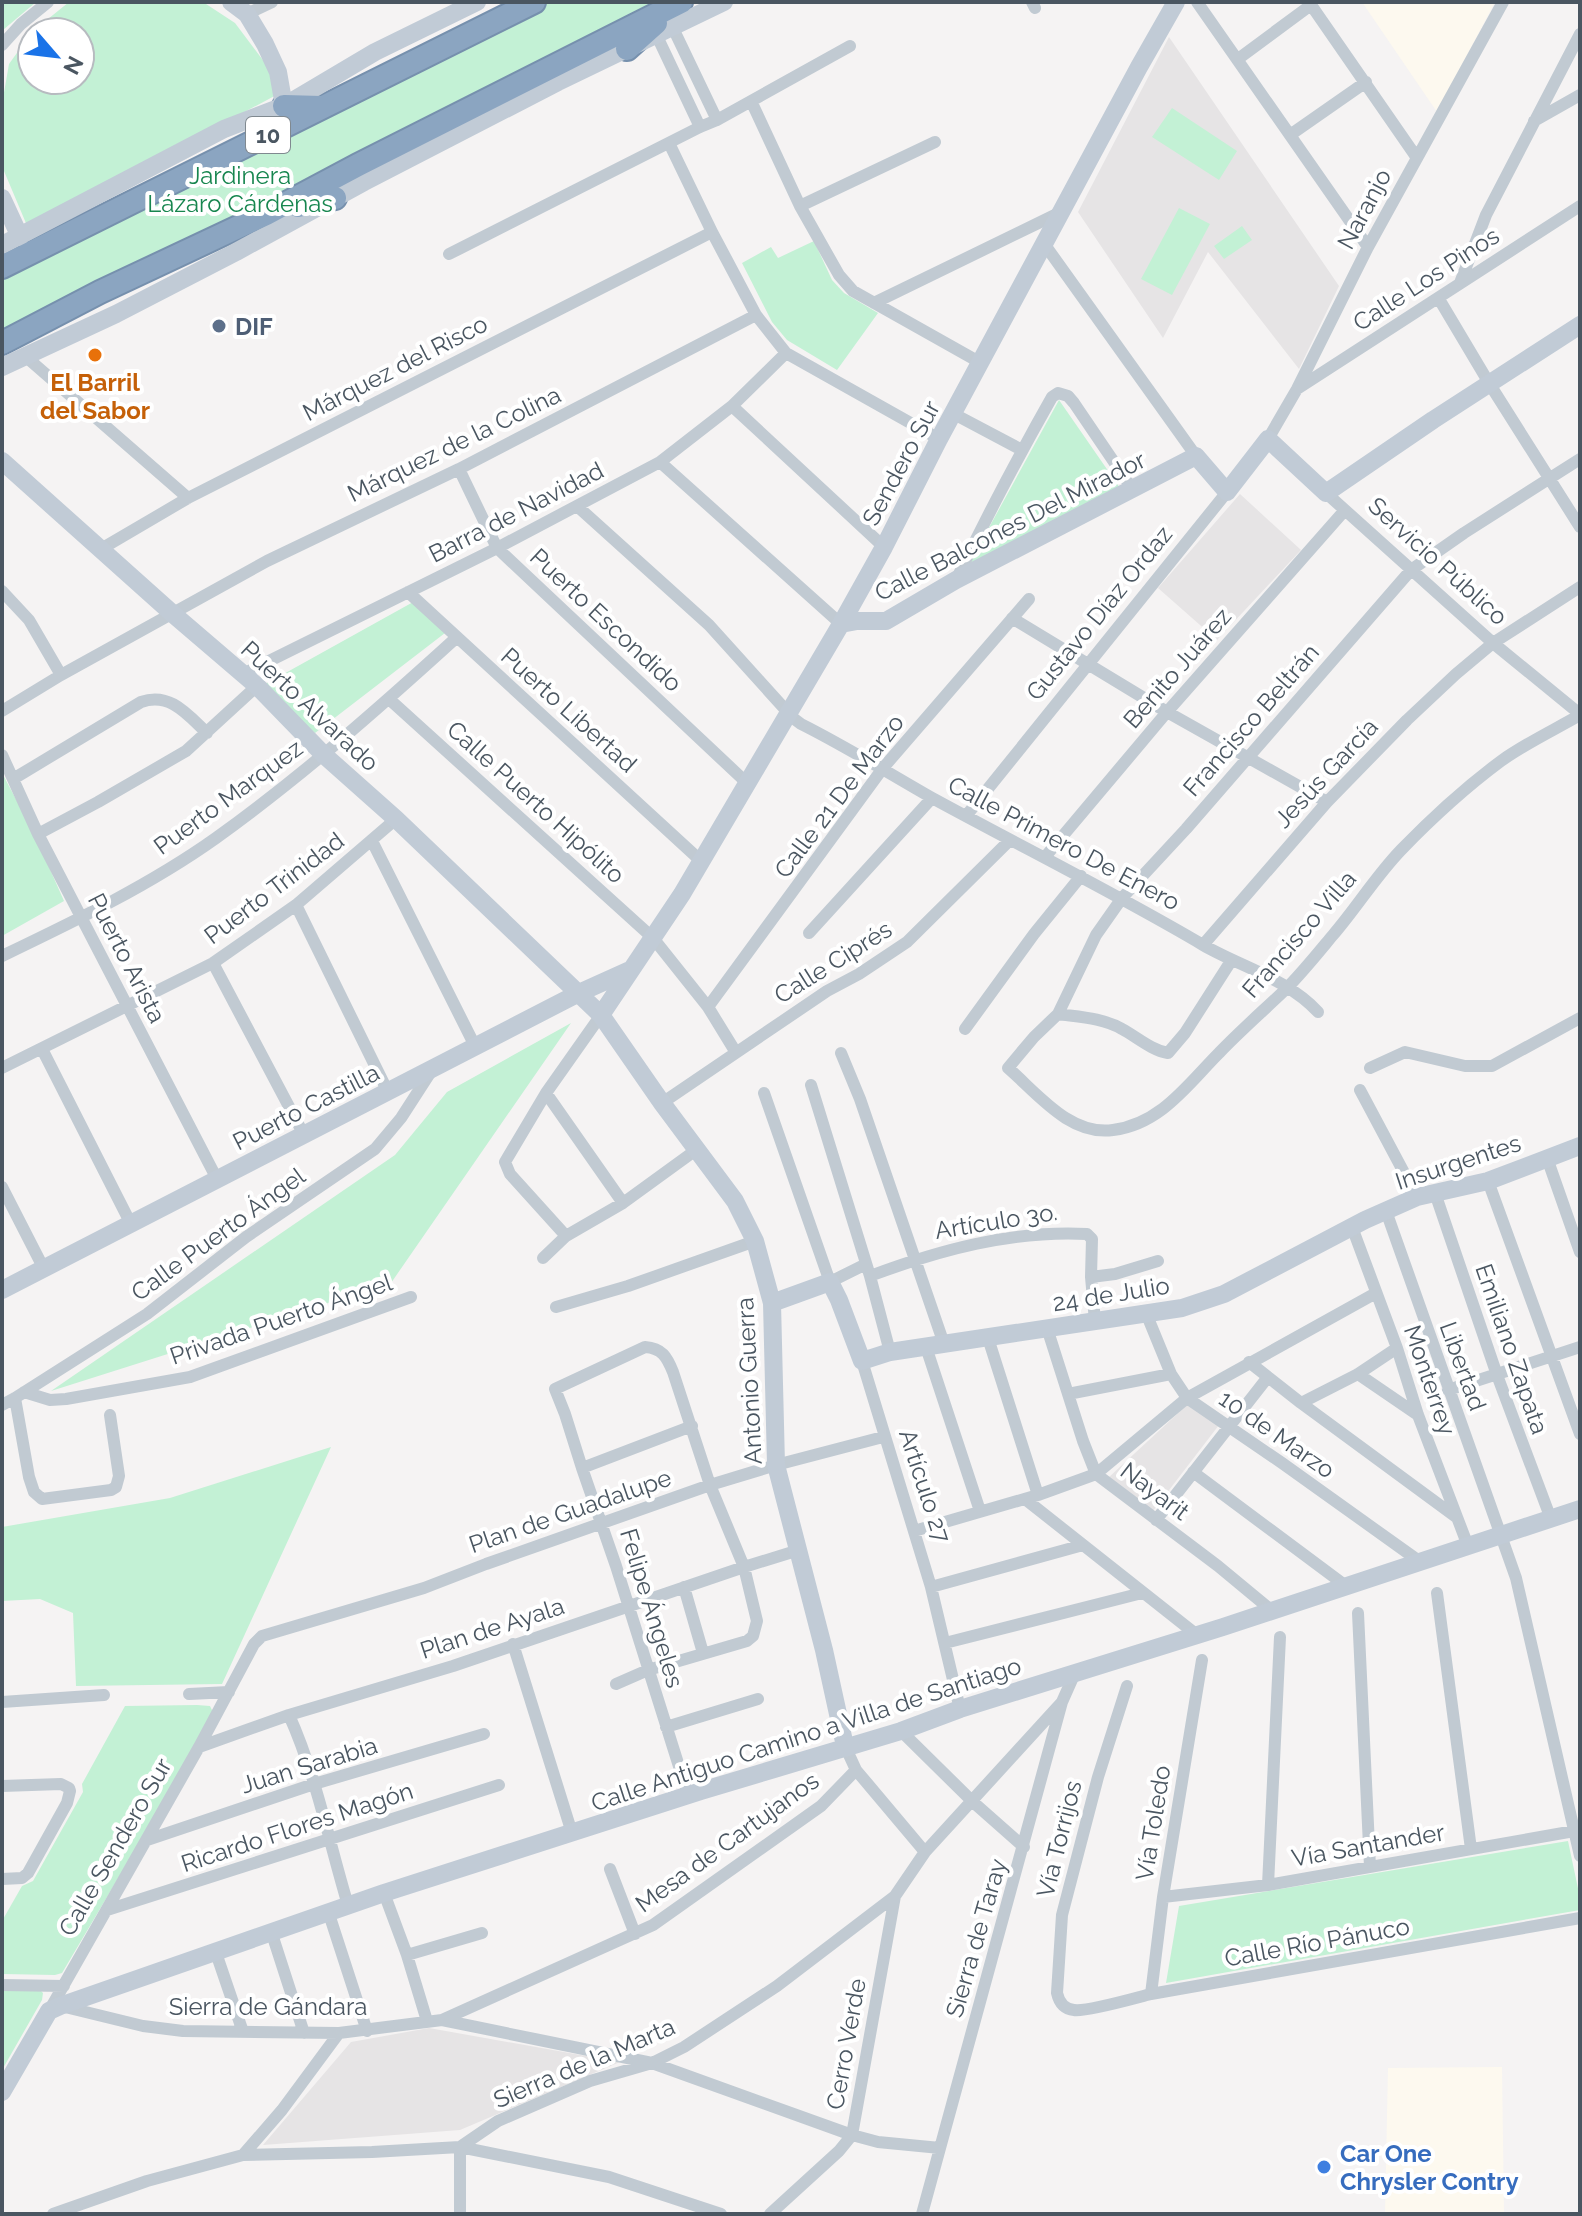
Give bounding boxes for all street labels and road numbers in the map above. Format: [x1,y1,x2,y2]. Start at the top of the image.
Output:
road number: 10 [246,117,290,153]
street label: Naranjo [1331,164,1397,254]
street label: Calle Los Pinos [1347,221,1505,337]
street label: Márquez del Risco [298,309,492,427]
street label: Márquez de la Colina [343,380,565,508]
street label: Sendero Sur [856,395,946,530]
street label: Calle Balcones Del Mirador [870,445,1151,607]
street label: Barra de Navidad [424,455,608,569]
street label: Servicio Público [1363,491,1513,631]
street label: Gustavo Díaz Ordaz [1020,520,1178,706]
street label: Puerto Escondido [524,542,688,698]
street label: Benito Juárez [1117,602,1237,734]
street label: Puerto Alvarado [235,635,385,777]
street label: Francisco Beltrán [1177,638,1325,802]
street label: Puerto Libertad [495,642,643,778]
street label: Calle 21 De Marzo [768,708,910,884]
street label: Jesús García [1268,712,1384,834]
street label: Calle Puerto Hipólito [441,715,631,889]
street label: Puerto Marquez [148,733,308,861]
street label: Calle Primero De Enero [943,770,1185,916]
street label: Puerto Trinidad [198,826,350,950]
street label: Francisco Villa [1236,864,1362,1004]
street label: Puerto Arista [82,888,172,1028]
street label: Calle Ciprés [769,914,897,1010]
street label: Puerto Castilla [228,1058,384,1156]
street label: Insurgentes [1392,1128,1524,1196]
street label: Calle Puerto Ángel [125,1161,311,1307]
street label: Artículo 3o. [933,1197,1059,1245]
street label: Emiliano Zapata [1469,1260,1555,1438]
street label: Privada Puerto Ángel [166,1267,396,1371]
street label: 24 de Julio [1050,1270,1172,1318]
street label: Antonio Guerra [730,1297,768,1465]
street label: Libertad [1434,1318,1492,1414]
street label: Monterrey [1398,1321,1462,1439]
street label: 10 de Marzo [1214,1384,1340,1484]
street label: Artículo 27 [893,1426,957,1547]
street label: Nayarit [1115,1456,1195,1526]
street label: Plan de Guadalupe [465,1463,675,1559]
street label: Felipe Ángeles [614,1525,690,1691]
street label: Plan de Ayala [416,1591,568,1665]
street label: Calle Antiguo Camino a Villa de Santiago [587,1651,1025,1817]
street label: Juan Sarabia [237,1731,381,1799]
street label: Calle Sendero Sur [52,1753,178,1941]
street label: Vía Toledo [1130,1763,1176,1883]
street label: Mesa de Cartujanos [630,1766,824,1918]
street label: Ricardo Flores Magón [177,1776,417,1878]
street label: Vía Torrijos [1030,1777,1088,1901]
street label: Vía Santander [1289,1817,1447,1873]
street label: Sierra de Taray [940,1855,1012,2021]
street label: Calle Río Pánuco [1222,1911,1412,1973]
street label: Cerro Verde [820,1976,872,2112]
street label: Sierra de Gándara [169,1992,367,2021]
street label: Sierra de la Marta [489,2012,679,2114]

